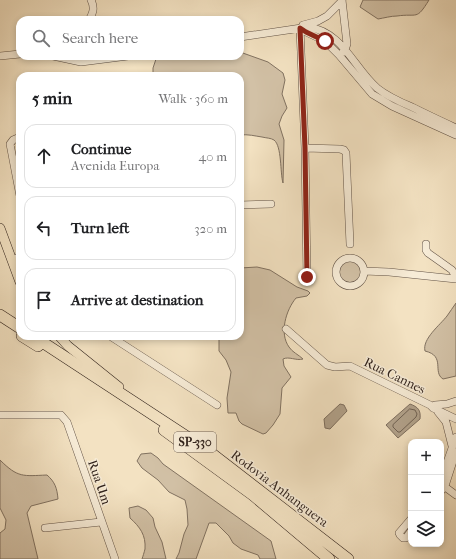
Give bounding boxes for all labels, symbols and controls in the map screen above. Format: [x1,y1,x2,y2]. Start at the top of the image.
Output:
search box [16,16,244,60]
icon: search [30,27,52,49]
text: Search here [62,29,138,47]
route start [316,32,334,50]
text: 5 min [32,88,72,108]
text: Walk · 360 m [158,91,228,106]
text: Continue [71,140,131,158]
icon: ahead [33,145,55,167]
text: 40 m [199,149,227,164]
text: Avenida Europa [71,158,159,173]
icon: left [33,217,55,239]
text: Turn left [71,219,129,237]
text: 320 m [194,221,227,236]
route end [298,268,316,286]
icon: arrive [33,289,55,311]
text: Arrive at destination [71,291,203,309]
street label: Rua Cannes [362,354,428,397]
road number: SP-330 [174,432,216,452]
map controls [408,439,444,547]
button: + [408,439,444,475]
street label: Rodovia Anhanguera [228,447,332,530]
street label: Rua Um [85,458,114,507]
button: − [408,475,444,511]
button: layers [408,511,444,547]

